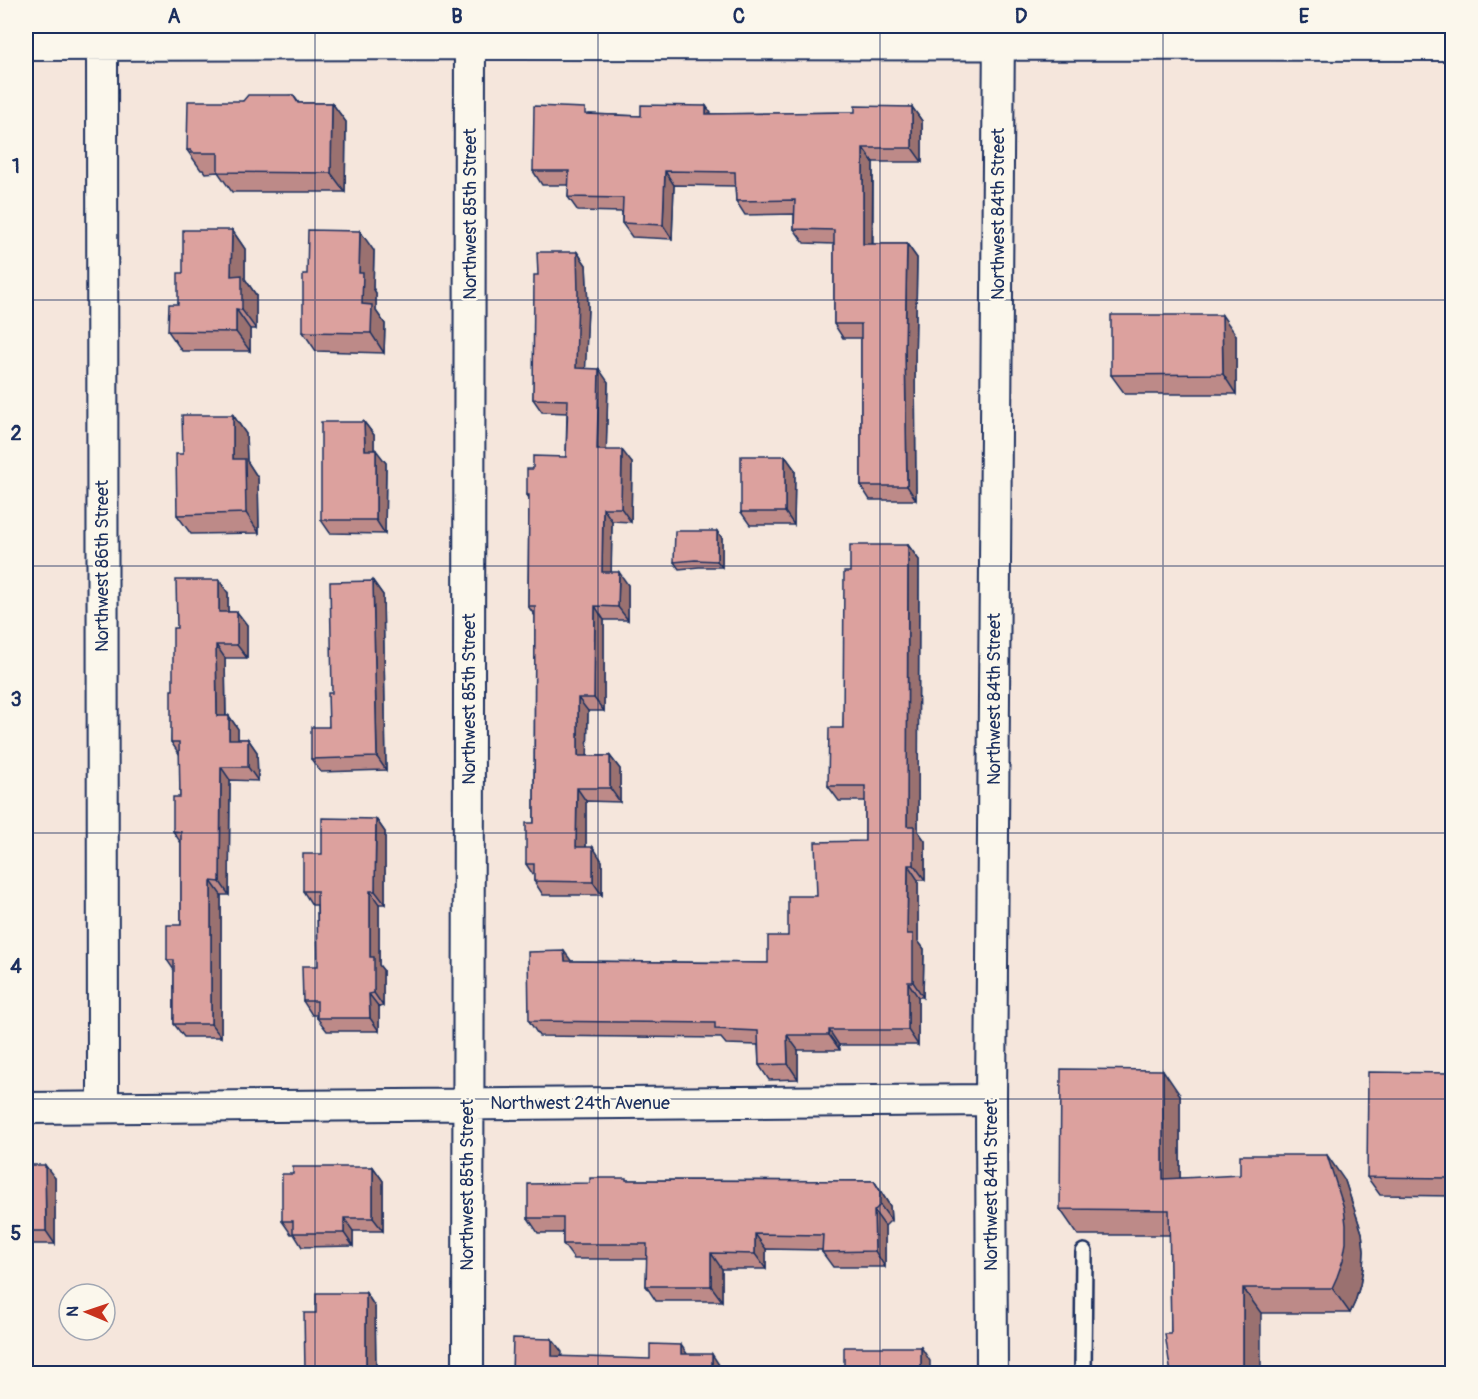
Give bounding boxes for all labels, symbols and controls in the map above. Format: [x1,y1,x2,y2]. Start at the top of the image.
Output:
text: A [168,4,181,29]
text: B [451,4,463,29]
text: C [733,4,745,29]
text: D [1015,4,1028,29]
text: E [1299,4,1310,29]
street label: Northwest 84th Street [987,127,1010,300]
street label: Northwest 85th Street [459,128,482,300]
text: 1 [12,154,20,179]
text: 2 [10,421,22,446]
street label: Northwest 86th Street [91,479,114,652]
street label: Northwest 84th Street [983,612,1006,785]
street label: Northwest 85th Street [458,613,481,785]
text: 3 [10,687,22,712]
text: 4 [10,954,22,979]
street label: Northwest 24th Avenue [490,1092,670,1115]
street label: Northwest 84th Street [980,1098,1003,1271]
street label: Northwest 85th Street [456,1099,479,1271]
text: 5 [11,1221,22,1246]
north arrow [57,1282,117,1342]
text: N [63,1306,83,1317]

